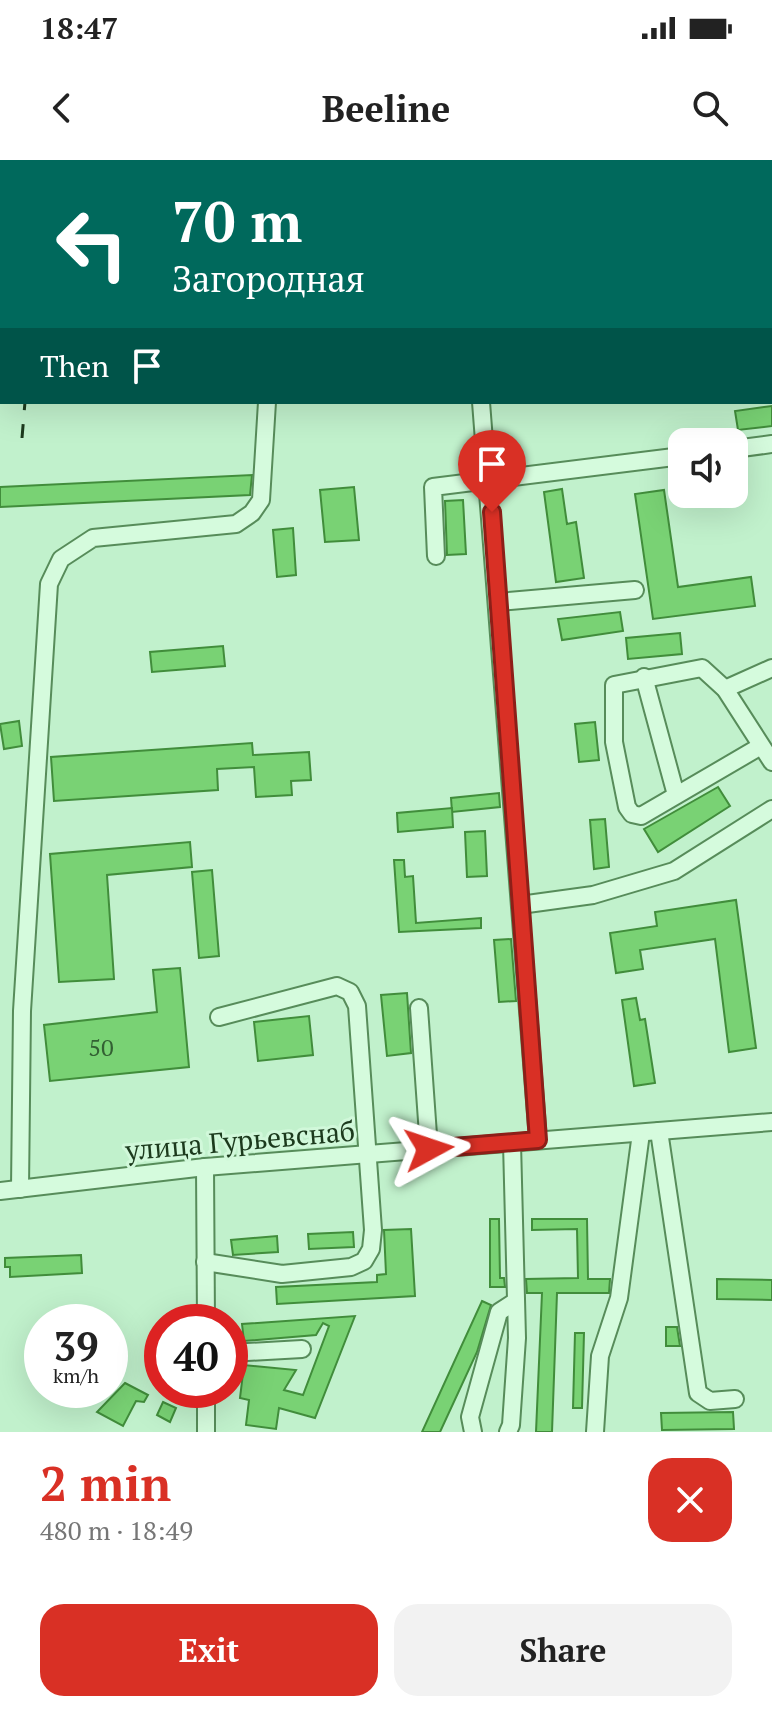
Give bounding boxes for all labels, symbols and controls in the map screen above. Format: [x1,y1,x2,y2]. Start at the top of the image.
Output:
text: 18:47 [40,8,118,48]
text: Beeline [322,85,450,132]
icon: back [40,86,84,130]
icon: search [688,86,732,130]
text: 70 m [172,184,302,258]
icon: left [40,192,144,296]
text: Загородная [172,255,365,302]
icon: arrive [125,344,169,388]
text: Then [40,346,109,386]
map controls [668,428,748,508]
button: sound [668,428,748,508]
pin [458,430,526,512]
icon: arrive [470,442,514,486]
house number: 50 [88,1031,114,1063]
position arrow [387,1107,471,1191]
street label: улица Гурьевснаб [123,1112,356,1169]
speed limit sign: 40 [144,1304,248,1408]
text: 39 [53,1319,99,1372]
text: km/h [53,1362,99,1389]
text: 2 min [40,1451,171,1515]
button: close [648,1458,732,1542]
text: 480 m · 18:49 [40,1513,193,1547]
button: Exit [40,1604,378,1696]
button: Share [394,1604,732,1696]

